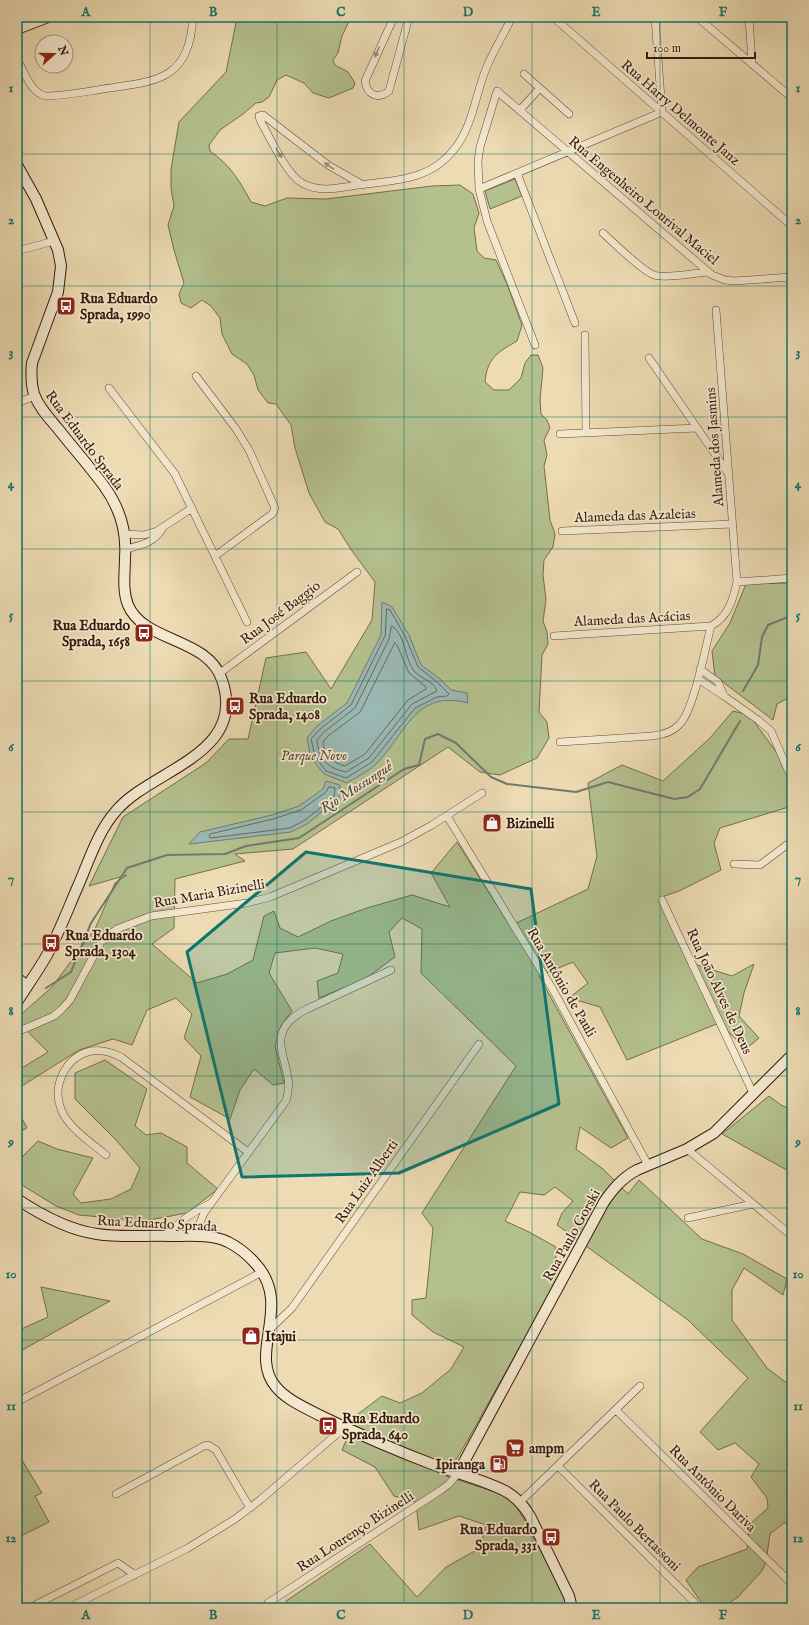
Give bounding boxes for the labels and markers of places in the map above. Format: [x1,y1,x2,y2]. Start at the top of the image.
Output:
place label: Rua Eduardo Sprada, 1990 [80,290,158,324]
bus stop icon: Rua Eduardo Sprada, 1990 [55,295,77,317]
place label: Rua Eduardo Sprada, 1658 [52,617,130,651]
bus stop icon: Rua Eduardo Sprada, 1658 [133,622,155,644]
place label: Rua Eduardo Sprada, 1408 [249,690,327,724]
bus stop icon: Rua Eduardo Sprada, 1408 [224,695,246,717]
shop icon: Bizinelli [481,812,503,834]
place label: Bizinelli [506,815,555,833]
place label: Rua Eduardo Sprada, 1304 [65,927,143,961]
bus stop icon: Rua Eduardo Sprada, 1304 [40,932,62,954]
shop icon: Itajui [240,1325,262,1347]
place label: Itajui [265,1328,296,1346]
place label: Rua Eduardo Sprada, 640 [342,1410,420,1444]
bus stop icon: Rua Eduardo Sprada, 640 [317,1415,339,1437]
supermarket icon: ampm [504,1437,526,1459]
place label: ampm [529,1440,564,1458]
fuel station icon: Ipiranga [488,1453,510,1475]
place label: Ipiranga [435,1456,486,1474]
place label: Rua Eduardo Sprada, 331 [459,1521,537,1555]
bus stop icon: Rua Eduardo Sprada, 331 [540,1526,562,1548]

